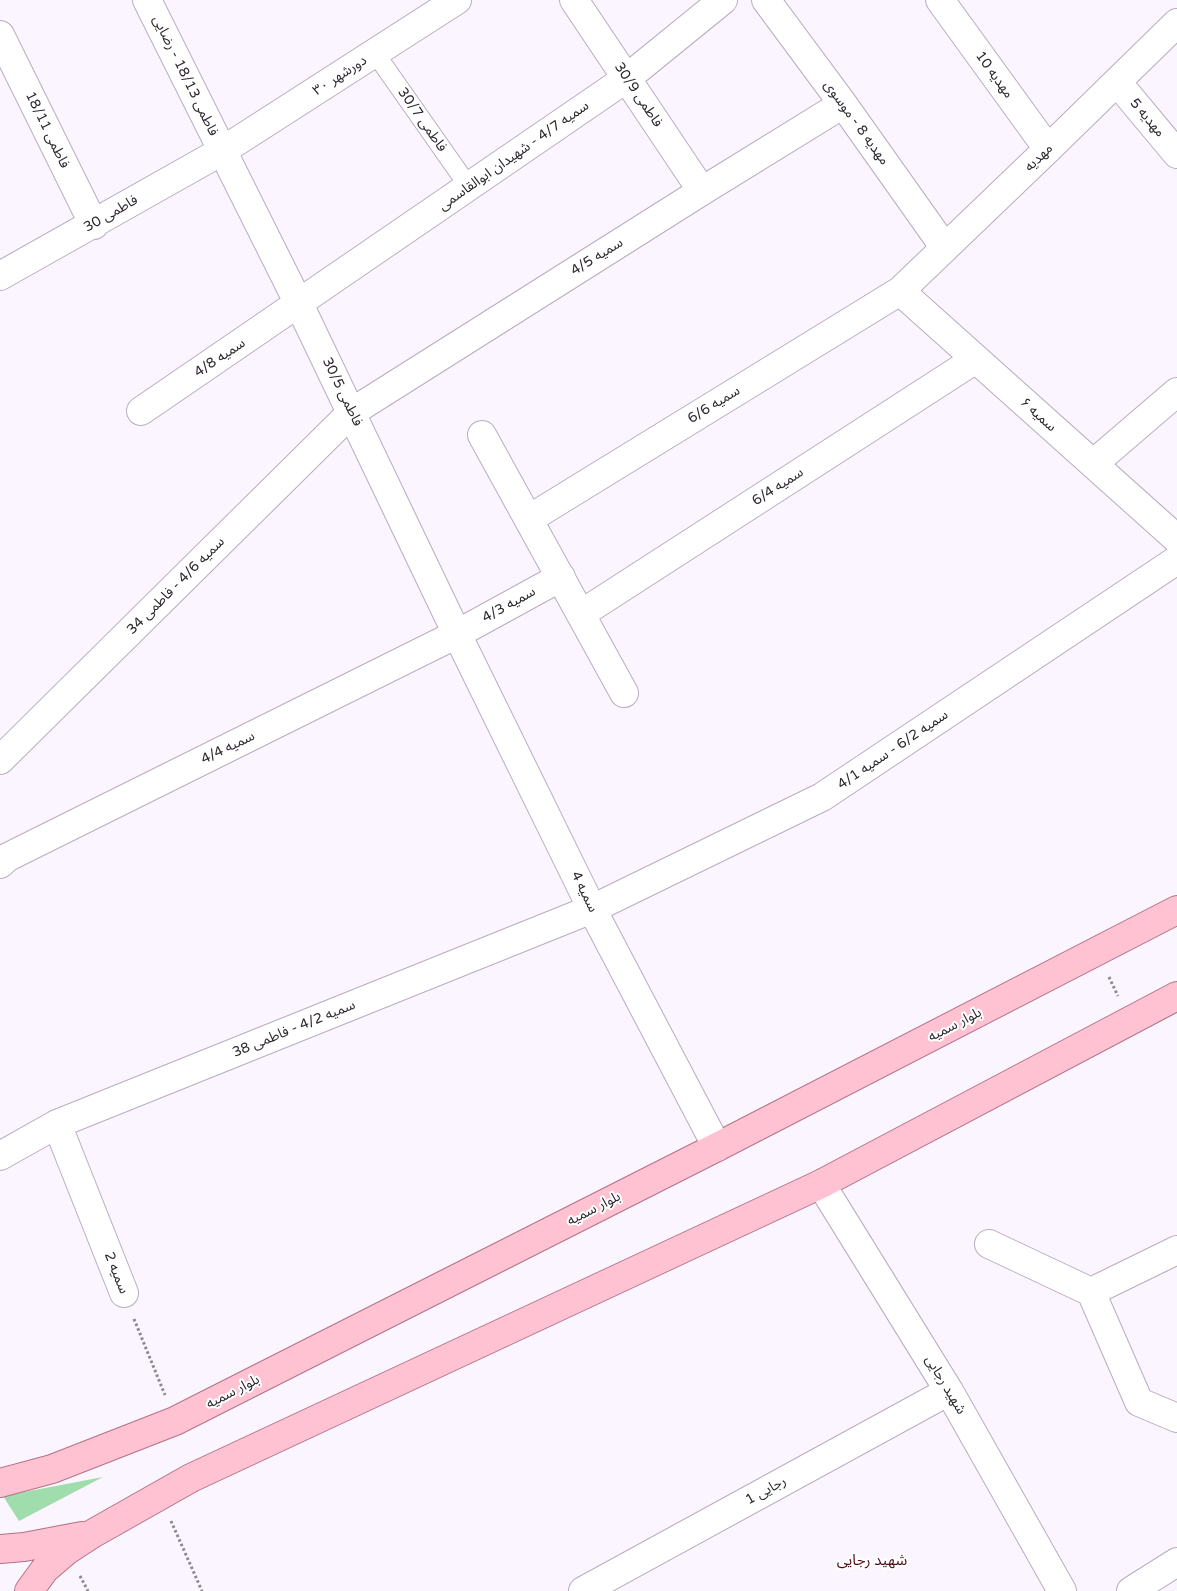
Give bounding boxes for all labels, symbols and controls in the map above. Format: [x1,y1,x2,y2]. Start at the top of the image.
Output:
street label: فاطمی 18/13 - رضایی [148,13,222,139]
street label: مهدیه 10 [971,48,1017,102]
street label: دورشهر ۳۰ [310,52,370,100]
street label: فاطمی 30/9 [610,59,666,131]
street label: مهدیه 8 - موسوی [820,77,892,169]
street label: فاطمی 30/7 [394,85,450,155]
street label: فاطمی 18/11 [21,89,73,171]
street label: مهدیه 5 [1126,95,1168,141]
street label: سمیه 4/7 - شهیدان ابوالقاسمی [435,97,593,215]
street label: مهدیه [1021,141,1057,175]
street label: فاطمی 30 [81,192,141,236]
street label: سمیه 4/5 [568,234,626,280]
street label: سمیه 4/8 [191,335,249,381]
street label: فاطمی 30/5 [318,355,366,429]
street label: سمیه 6/6 [685,382,743,428]
street label: سمیه ۶ [1016,394,1060,436]
street label: سمیه 6/4 [749,464,807,510]
street label: سمیه 4/6 - فاطمی 34 [124,534,228,638]
street label: سمیه 4/3 [479,583,539,627]
street label: سمیه 6/2 - سمیه 4/1 [834,707,952,793]
street label: سمیه 4/4 [198,728,258,768]
street label: سمیه 4 [567,869,601,915]
street label: سمیه 4/2 - فاطمی 38 [230,997,358,1061]
street label: بلوار سمیه [925,1004,985,1046]
street label: بلوار سمیه [564,1188,624,1230]
street label: سمیه 2 [100,1250,132,1296]
street label: شهید رجایی [921,1352,969,1418]
street label: بلوار سمیه [203,1371,263,1413]
street label: رجایی 1 [743,1473,789,1509]
district label: شهید رجایی [837,1552,907,1570]

